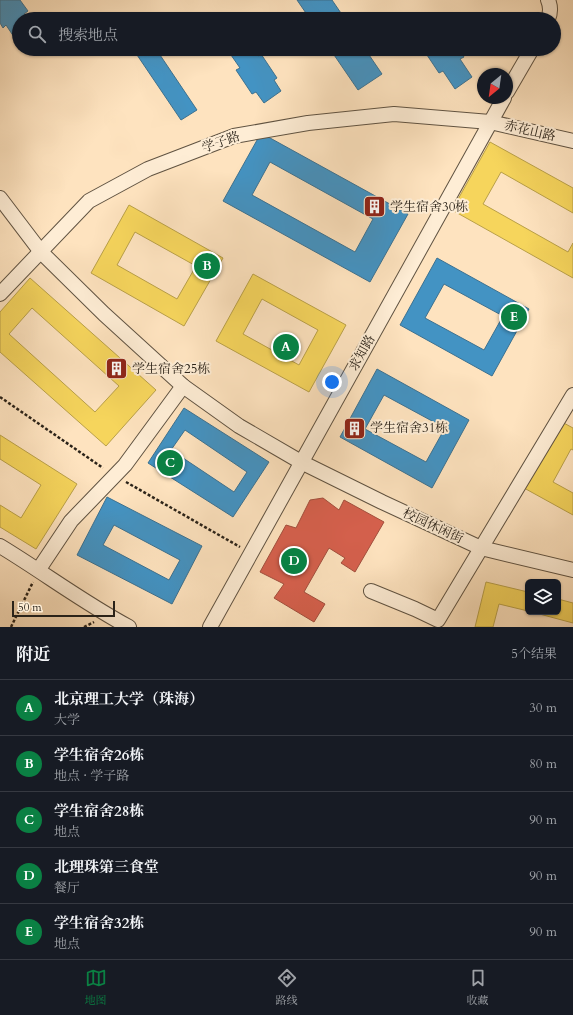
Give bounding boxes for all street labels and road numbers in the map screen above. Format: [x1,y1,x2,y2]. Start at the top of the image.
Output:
street label: 赤花山路 [503,116,557,146]
street label: 学子路 [200,127,242,157]
street label: 求知路 [345,332,379,374]
street label: 校园休闲街 [400,504,466,548]

